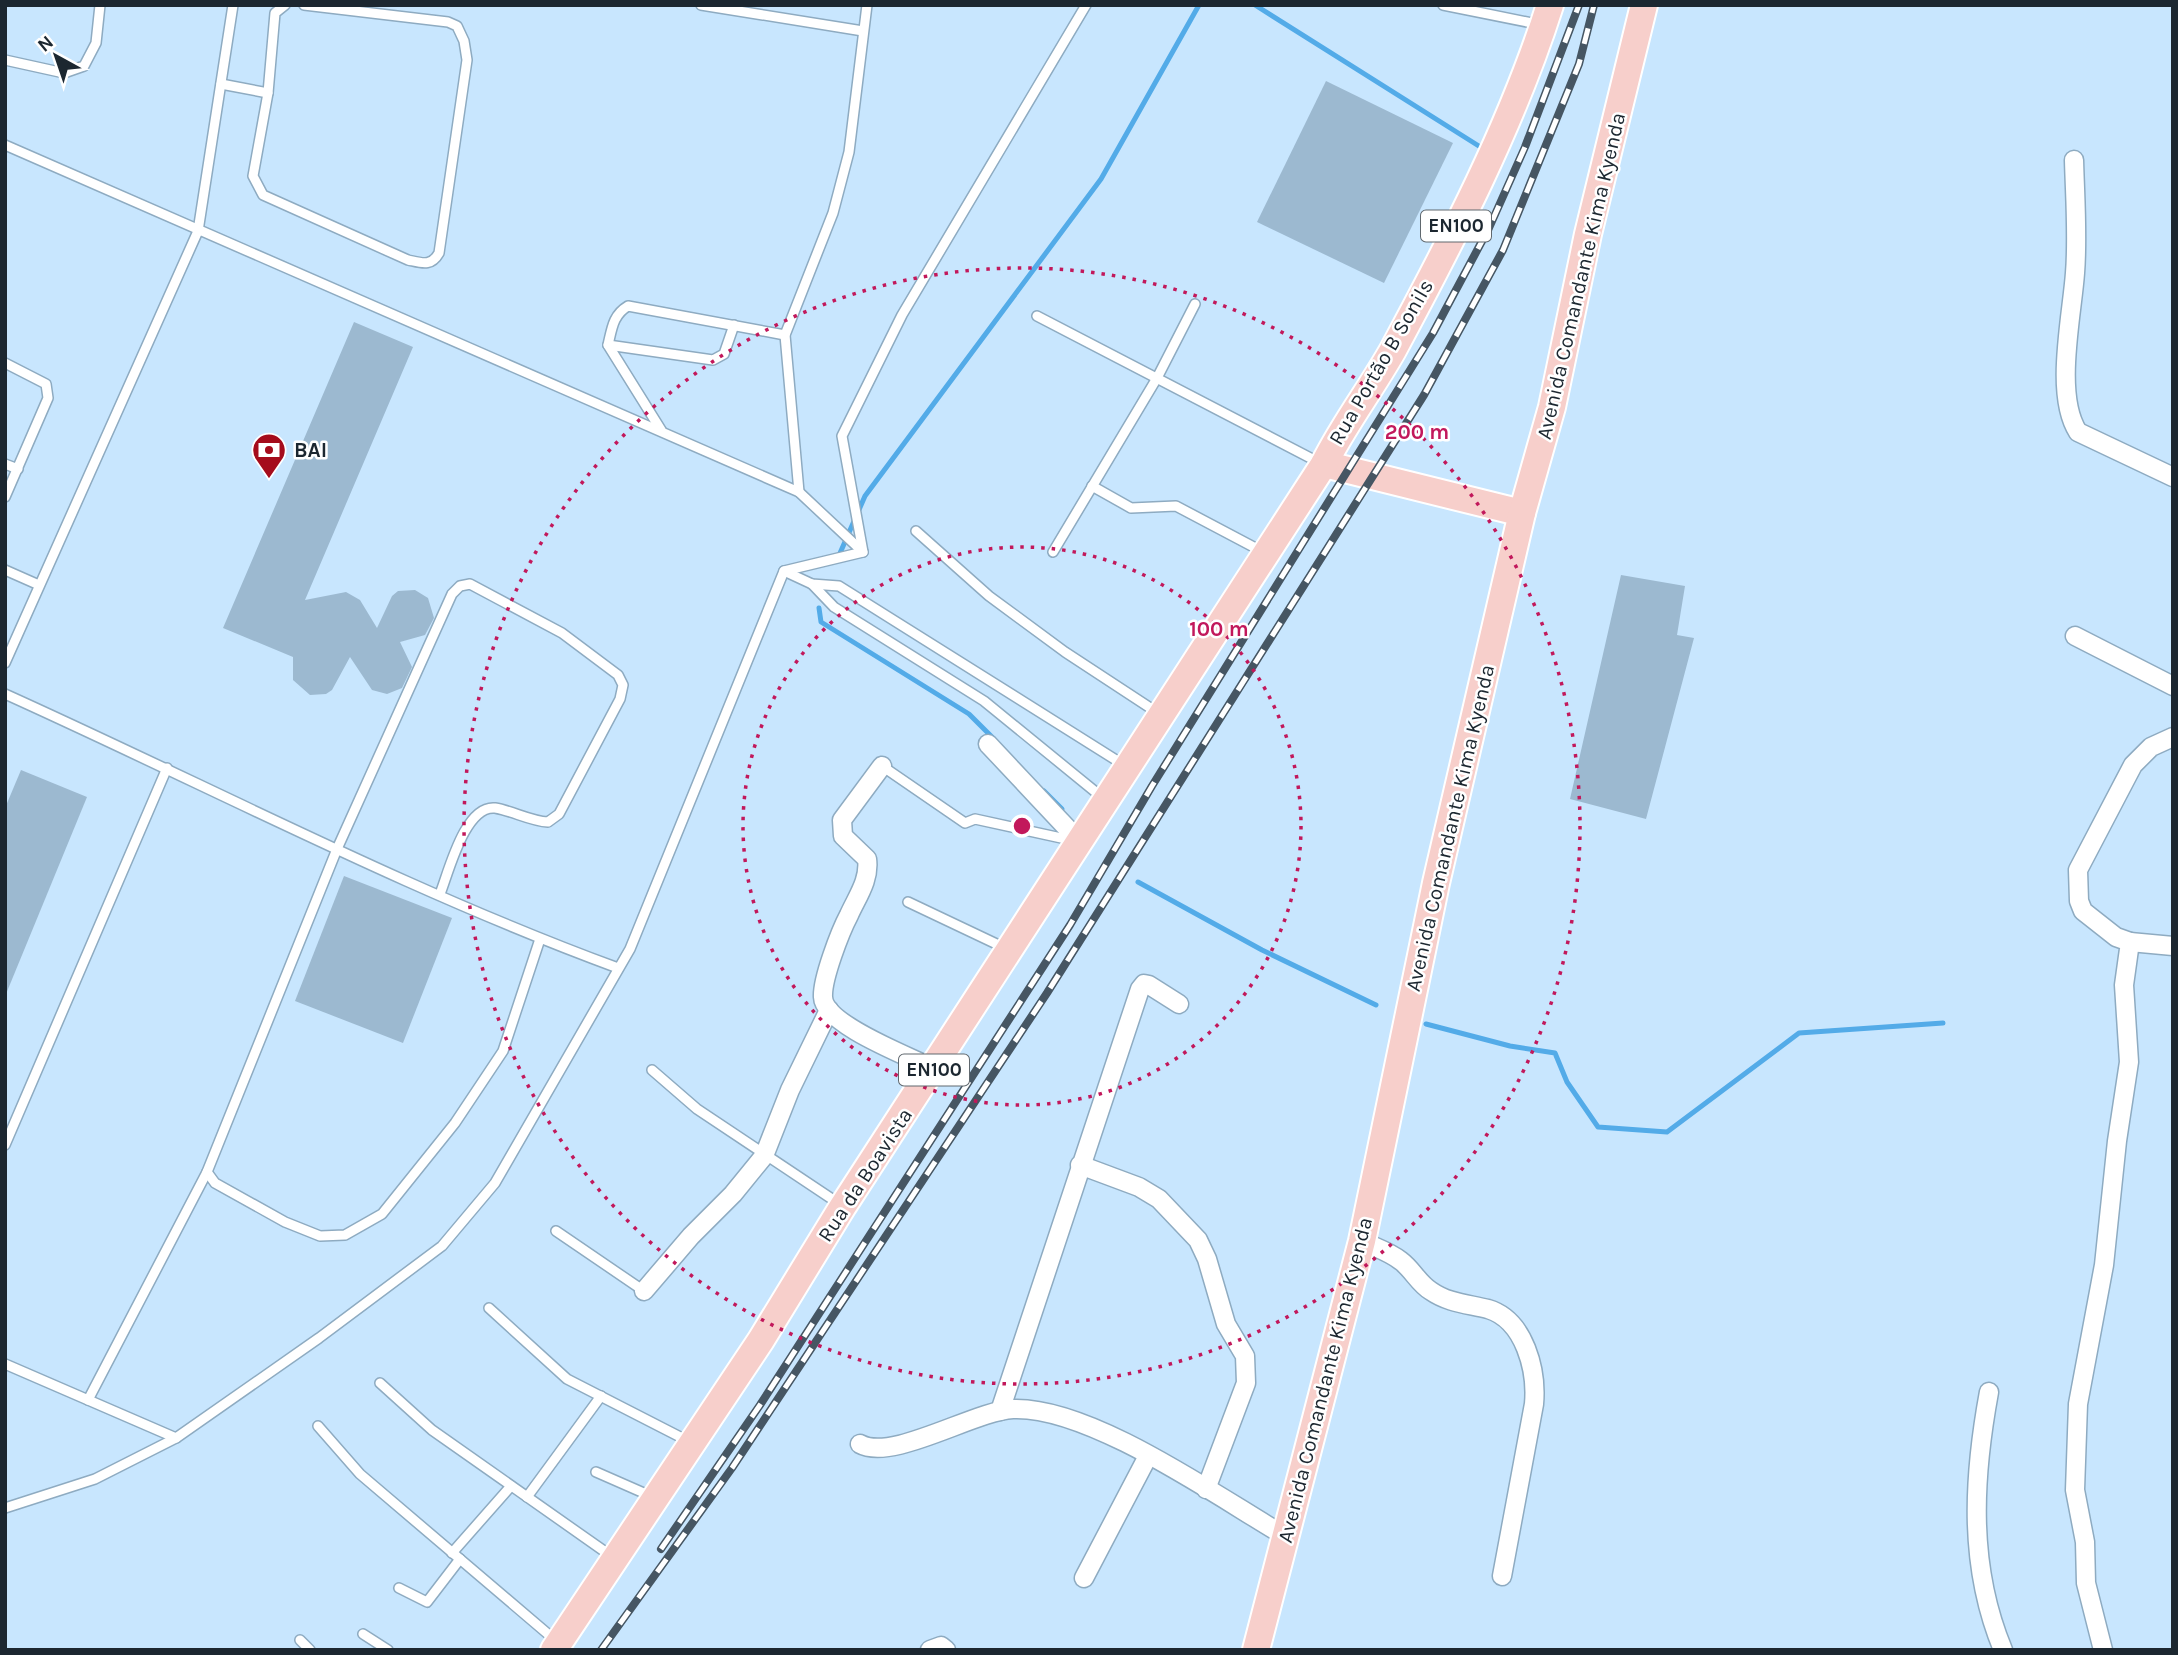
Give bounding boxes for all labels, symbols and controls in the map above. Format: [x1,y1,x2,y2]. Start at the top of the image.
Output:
north arrow [21,21,91,91]
text: N [33,31,58,57]
street label: Avenida Comandante Kima Kyenda [1532,110,1630,442]
road number: EN100 [1421,210,1491,242]
street label: Rua Portão B Sonils [1324,275,1438,449]
text: 200 m [1385,420,1449,444]
bank icon: BAI [250,431,288,480]
place label: BAI [294,438,327,462]
text: 100 m [1189,617,1249,641]
street label: Avenida Comandante Kima Kyenda [1401,662,1499,994]
centre of rings [1010,814,1034,838]
road number: EN100 [899,1054,969,1086]
street label: Rua da Boavista [813,1104,917,1246]
street label: Avenida Comandante Kima Kyenda [1273,1215,1377,1545]

